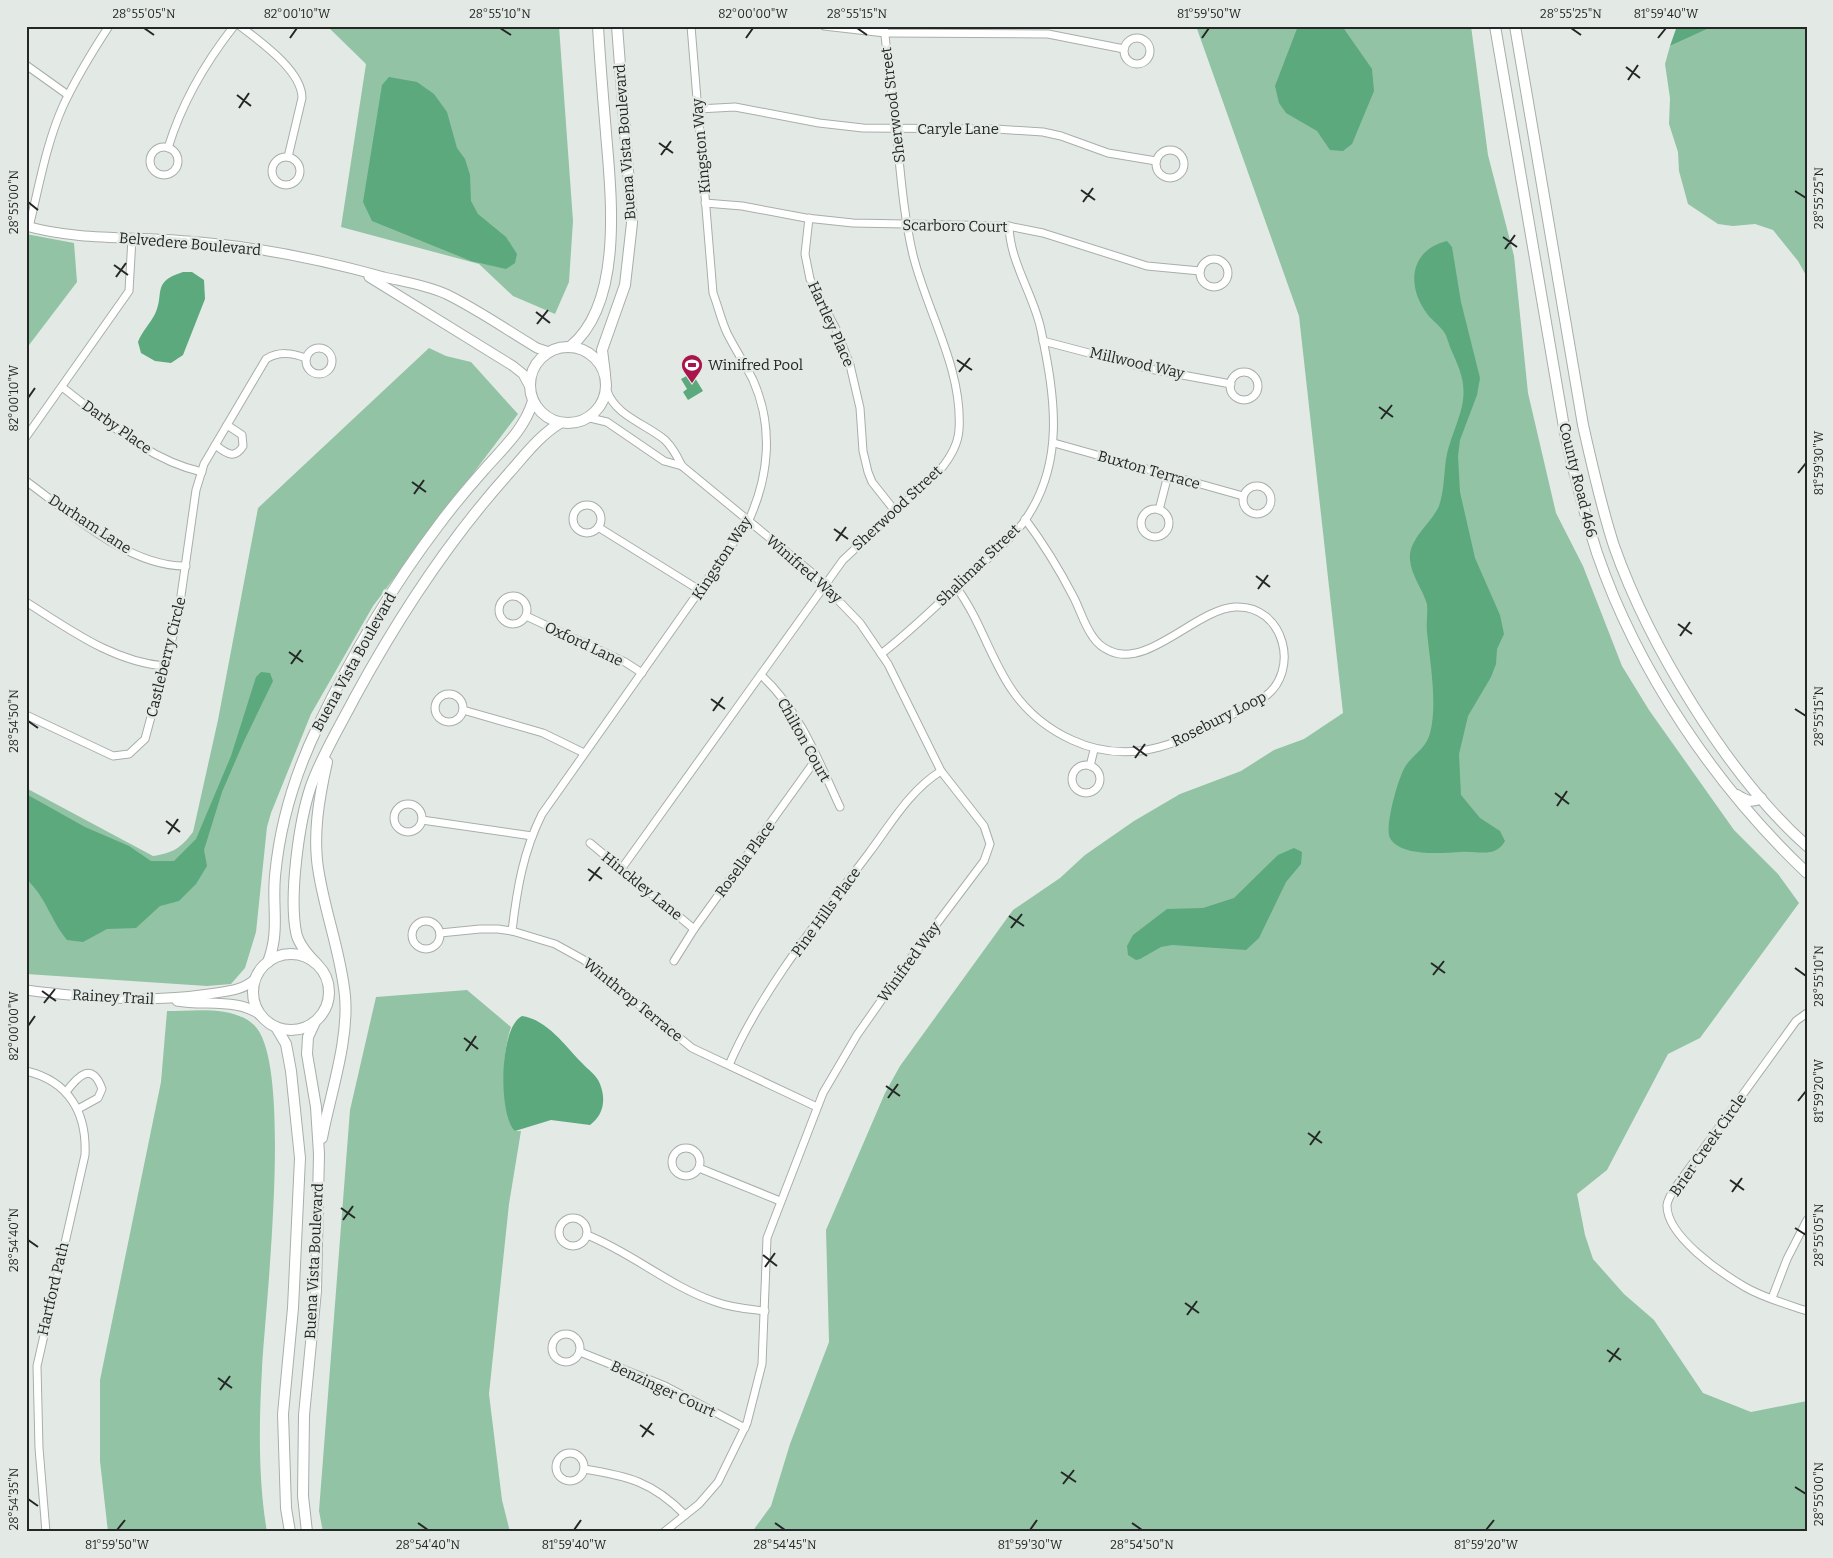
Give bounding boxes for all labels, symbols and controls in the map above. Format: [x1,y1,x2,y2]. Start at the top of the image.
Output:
text: 28°55'05"N [113,7,176,21]
text: 82°00'10"W [264,7,331,21]
text: 28°55'10"N [469,7,531,21]
text: 82°00'00"W [718,7,788,21]
text: 28°55'15"N [827,7,888,21]
text: 81°59'50"W [1177,7,1242,21]
text: 28°55'25"N [1540,7,1602,21]
text: 81°59'40"W [1634,7,1699,21]
street label: Sherwood Street [877,46,909,164]
street label: Buena Vista Boulevard [611,63,639,221]
street label: Kingston Way [688,97,714,195]
street label: Caryle Lane [917,120,999,138]
text: 28°55'25"N [1812,167,1826,229]
text: 28°55'00"N [7,169,21,234]
street label: Scarboro Court [902,216,1008,236]
street label: Belvedere Boulevard [118,229,262,259]
street label: Hartley Place [804,278,858,370]
street label: Millwood Way [1088,343,1186,383]
sports icon: Winifred Pool [680,353,704,384]
place label: Winifred Pool [708,356,803,374]
text: 82°00'10"W [7,364,21,431]
street label: Darby Place [79,396,155,458]
street label: County Road 466 [1555,421,1601,539]
text: 81°59'30"W [1812,430,1826,495]
street label: Buxton Terrace [1096,447,1202,493]
street label: Sherwood Street [848,461,946,554]
street label: Durham Lane [45,491,135,557]
street label: Kingston Way [688,513,756,603]
street label: Shalimar Street [932,520,1024,610]
street label: Winifred Way [762,531,846,607]
street label: Buena Vista Boulevard [308,589,400,735]
street label: Castleberry Circle [142,595,190,719]
street label: Oxford Lane [542,618,626,670]
text: 28°55'15"N [1812,685,1826,746]
street label: Rosebury Loop [1169,687,1269,751]
text: 28°54'50"N [7,689,21,753]
street label: Chilton Court [774,695,835,786]
street label: Rosella Place [711,817,779,901]
street label: Hinckley Lane [598,848,686,924]
street label: Pine Hills Place [788,864,864,960]
street label: Winifred Way [874,918,944,1006]
text: 28°55'10"N [1812,945,1826,1007]
street label: Winthrop Terrace [580,954,686,1046]
street label: Rainey Trail [71,986,155,1008]
text: 82°00'00"W [7,991,21,1061]
text: 81°59'20"W [1812,1058,1826,1123]
street label: Brier Creek Circle [1666,1090,1750,1200]
street label: Buena Vista Boulevard [301,1182,327,1339]
text: 28°55'05"N [1812,1203,1826,1266]
text: 28°54'40"N [7,1207,21,1272]
street label: Hartford Path [34,1240,73,1337]
street label: Benzinger Court [608,1357,719,1421]
text: 28°55'00"N [1812,1461,1826,1526]
text: 28°54'35"N [7,1467,21,1530]
text: 81°59'50"W [85,1538,150,1552]
text: 28°54'40"N [396,1538,461,1552]
text: 81°59'40"W [542,1538,607,1552]
text: 28°54'45"N [754,1538,817,1552]
text: 81°59'30"W [998,1538,1063,1552]
text: 28°54'50"N [1110,1538,1174,1552]
text: 81°59'20"W [1454,1538,1519,1552]

